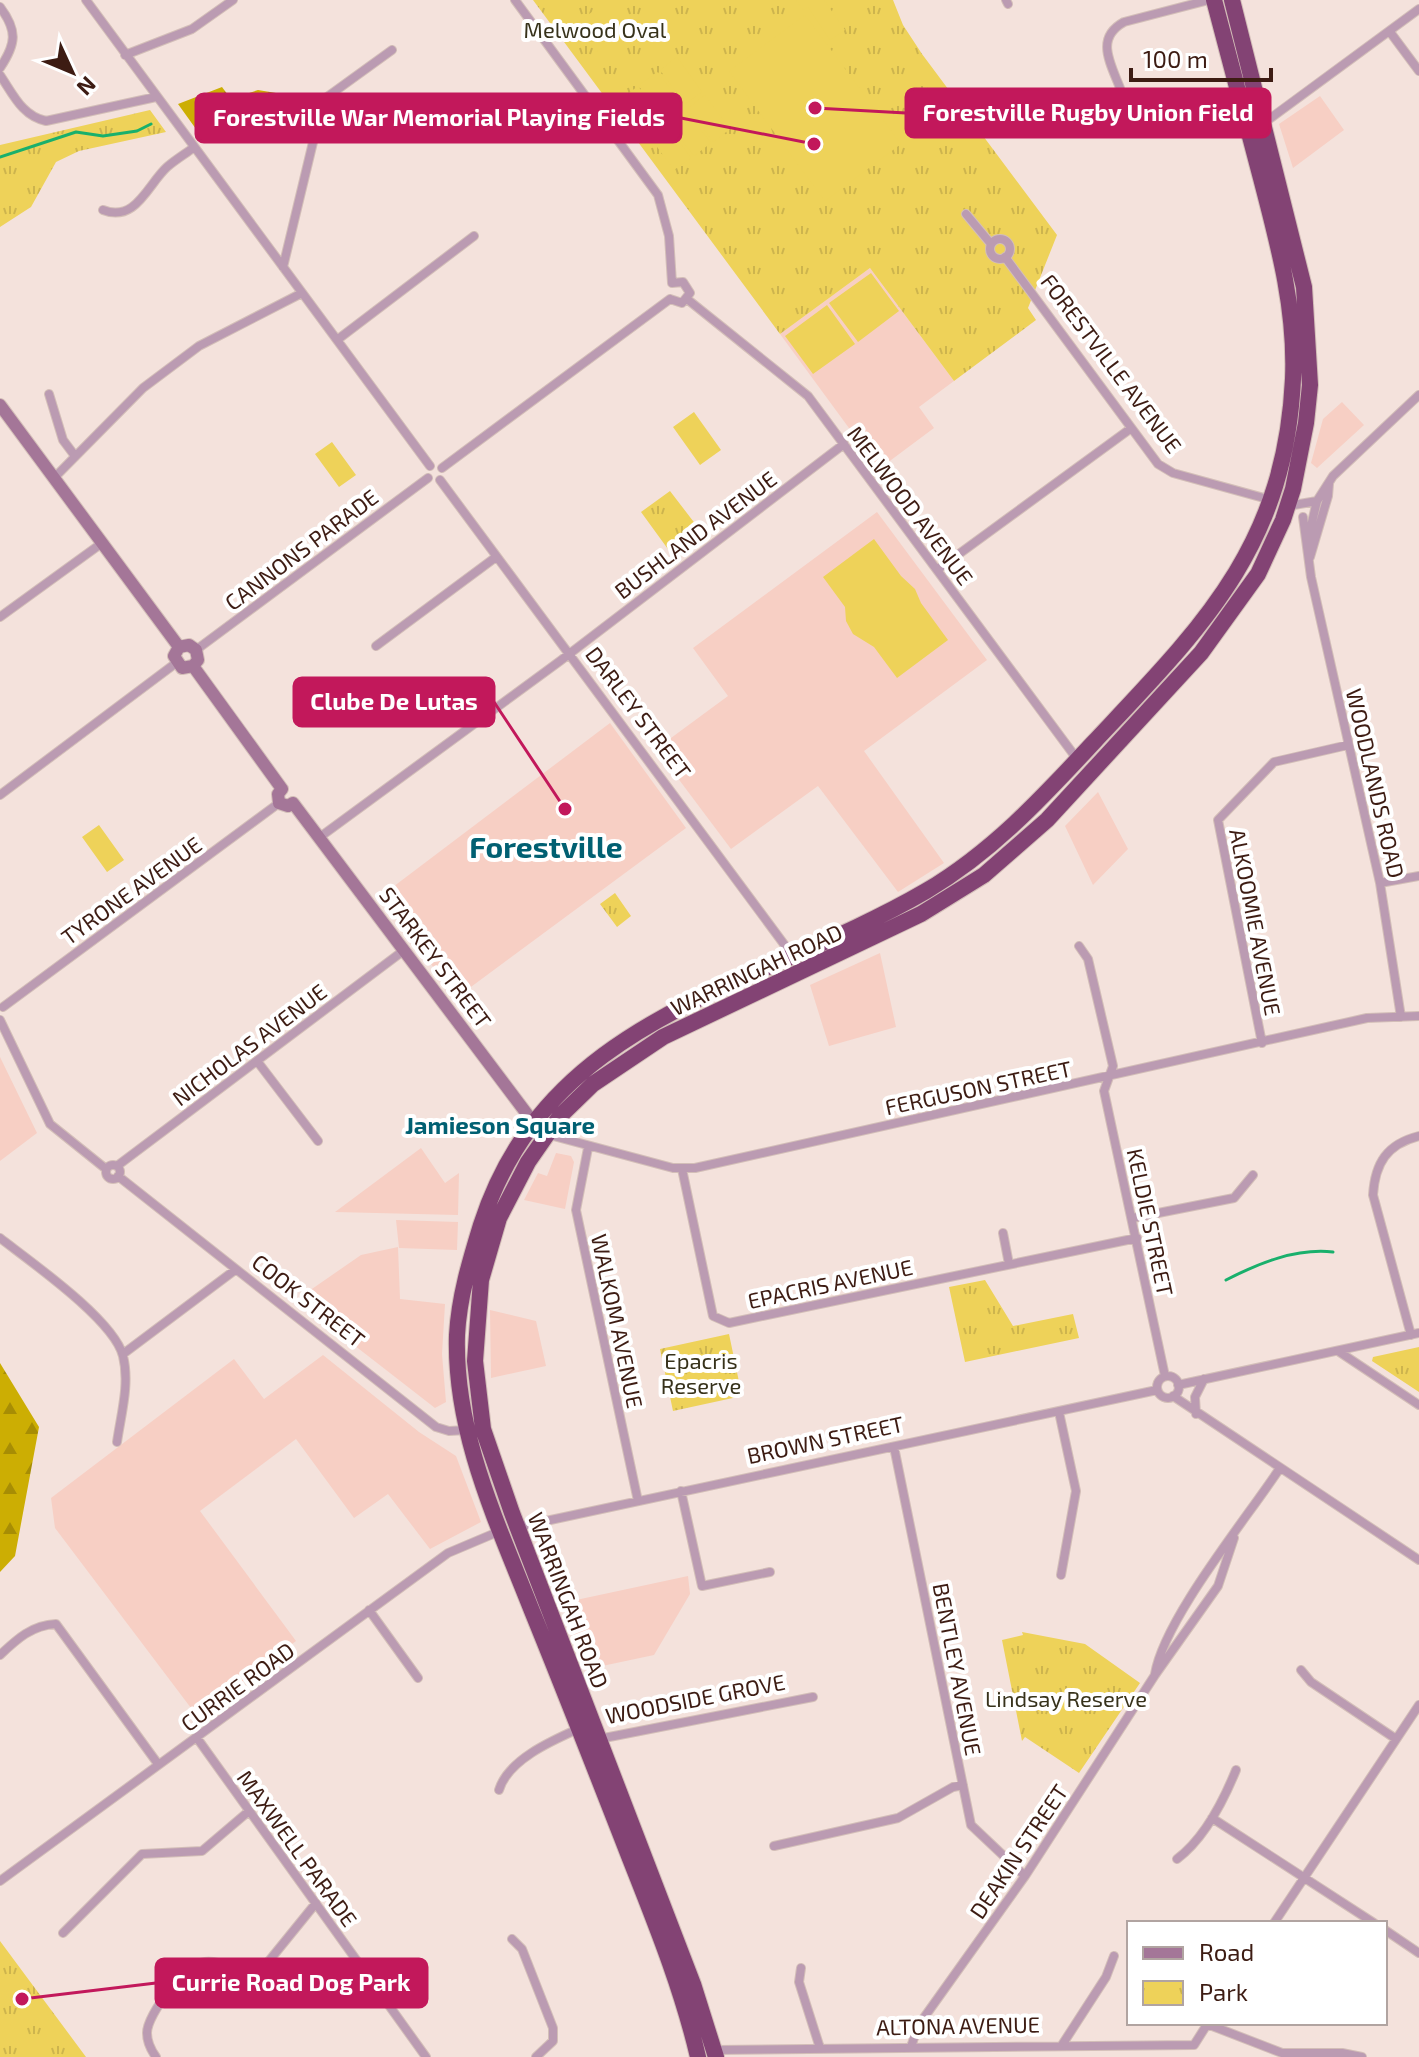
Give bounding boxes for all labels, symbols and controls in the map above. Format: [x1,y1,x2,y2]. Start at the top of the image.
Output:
park label: Melwood Oval [524,16,667,42]
north arrow [32,32,112,112]
scale bar [1131,32,1271,82]
text: 100 m [1143,44,1208,73]
text: N [72,72,102,101]
callout: Forestville Rugby Union Field [906,89,1270,137]
callout: Forestville War Memorial Playing Fields [196,94,681,142]
text: Forestville Rugby Union Field [922,97,1254,126]
text: Forestville War Memorial Playing Fields [213,102,665,131]
street label: FORESTVILLE AVENUE [1036,268,1188,458]
street label: MELWOOD AVENUE [843,420,979,590]
street label: BUSHLAND AVENUE [609,465,781,603]
street label: CANNONS PARADE [219,483,383,615]
street label: DARLEY STREET [581,641,697,783]
callout: Clube De Lutas [294,678,494,726]
text: Clube De Lutas [310,686,478,715]
street label: WOODLANDS ROAD [1342,686,1410,880]
street label: ALKOOMIE AVENUE [1225,826,1287,1018]
district label: Forestville [469,828,623,864]
street label: TYRONE AVENUE [56,830,206,950]
street label: STARKEY STREET [375,882,497,1033]
street label: WARRINGAH ROAD [666,918,846,1020]
street label: NICHOLAS AVENUE [167,978,331,1110]
street label: FERGUSON STREET [882,1055,1074,1119]
district label: Jamieson Square [405,1110,595,1139]
street label: KELDIE STREET [1123,1146,1179,1298]
street label: WALKOM AVENUE [587,1232,649,1410]
street label: COOK STREET [248,1248,371,1352]
street label: EPACRIS AVENUE [745,1253,915,1313]
park label: Epacris Reserve [661,1347,741,1398]
street label: BROWN STREET [744,1410,906,1468]
street label: WARRINGAH ROAD [524,1508,614,1692]
street label: BENTLEY AVENUE [929,1580,987,1758]
street label: CURRIE ROAD [175,1636,299,1736]
street label: WOODSIDE GROVE [603,1668,787,1728]
park label: Lindsay Reserve [985,1685,1147,1711]
street label: MAXWELL PARADE [233,1765,363,1931]
street label: DEAKIN STREET [964,1779,1072,1923]
legend [1127,1921,1387,2025]
text: Road [1199,1937,1254,1966]
callout: Currie Road Dog Park [156,1959,427,2007]
text: Currie Road Dog Park [172,1967,411,1996]
text: Park [1199,1977,1248,2006]
street label: ALTONA AVENUE [876,2011,1040,2039]

